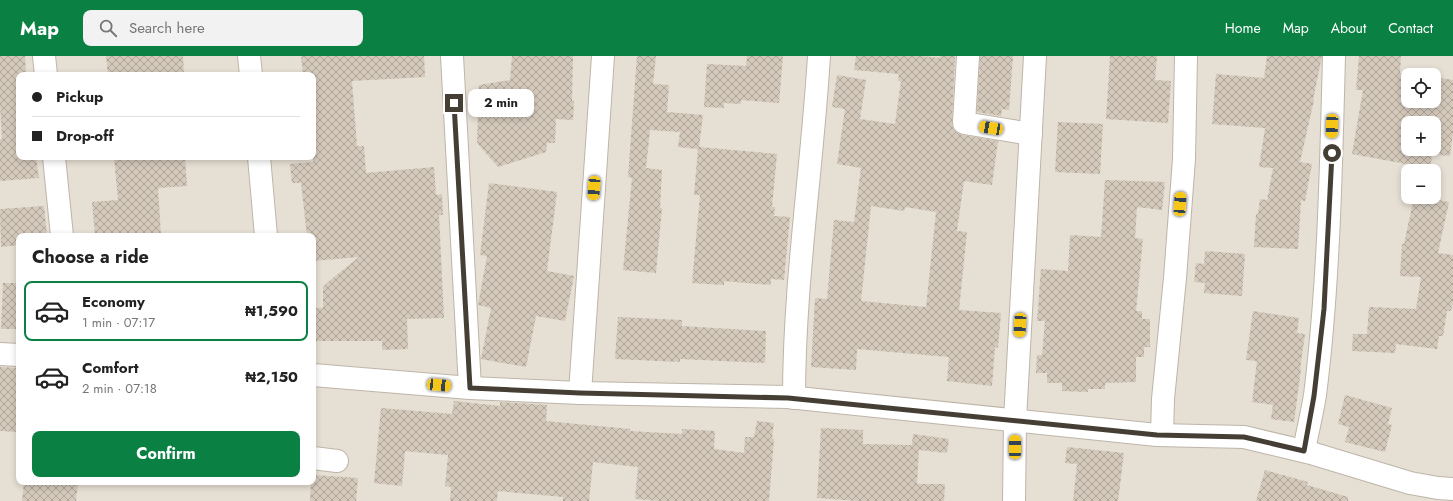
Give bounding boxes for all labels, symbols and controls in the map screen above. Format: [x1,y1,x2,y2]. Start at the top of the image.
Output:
search box [83,10,363,46]
text: Map [20,15,59,42]
icon: search [97,17,119,39]
text: Search here [129,17,205,39]
text: Home [1225,18,1261,38]
text: Map [1283,18,1309,38]
text: About [1331,18,1366,38]
text: Contact [1388,18,1433,38]
map controls [1401,68,1441,204]
button: locate [1401,68,1441,108]
text: Pickup [56,86,103,108]
callout: 2 min [468,89,534,117]
text: 2 min [484,93,518,112]
route end [445,94,463,112]
car [1326,114,1338,138]
button: + [1401,116,1441,156]
car [978,120,1004,136]
text: Drop-off [56,125,114,147]
route start [1323,144,1341,162]
button: − [1401,164,1441,204]
car [587,176,601,200]
car [1173,192,1187,216]
text: Choose a ride [32,244,149,270]
text: Economy [82,291,145,313]
icon: car [34,293,70,329]
text: ₦1,590 [245,300,298,322]
text: 1 min · 07:17 [82,313,155,332]
car [1013,313,1027,337]
text: Comfort [82,357,139,379]
icon: car [34,359,70,395]
text: ₦2,150 [245,366,298,388]
car [427,378,451,392]
text: 2 min · 07:18 [82,379,157,398]
button: Confirm [32,431,300,477]
car [1009,435,1021,459]

